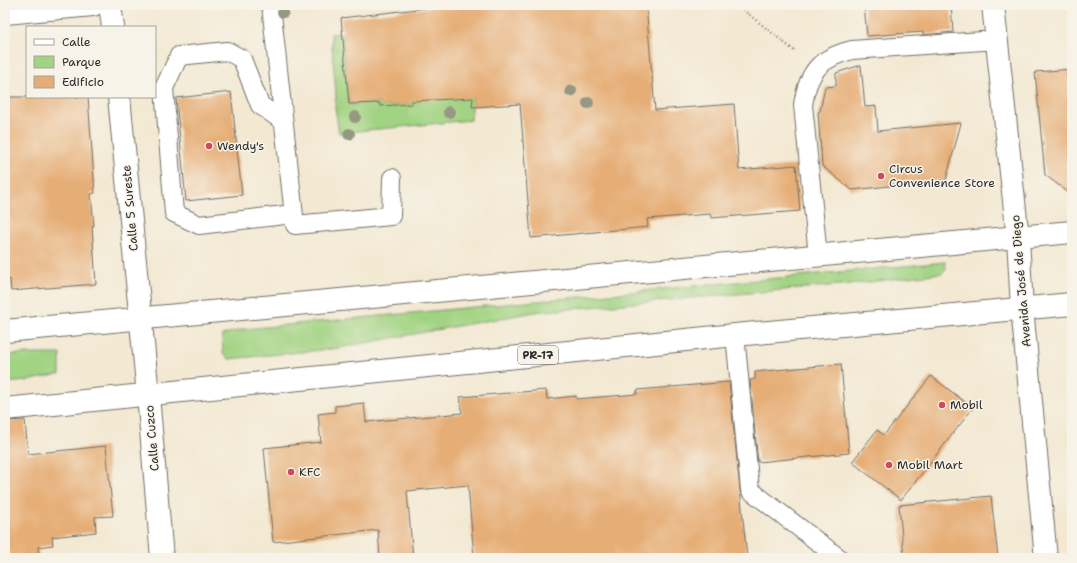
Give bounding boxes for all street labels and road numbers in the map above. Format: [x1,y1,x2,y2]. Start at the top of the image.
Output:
street label: Calle 5 Sureste [118,164,142,252]
street label: Avenida José de Diego [1007,214,1035,348]
road number: PR-17 [518,346,558,364]
street label: Calle Cuzco [141,404,163,472]

